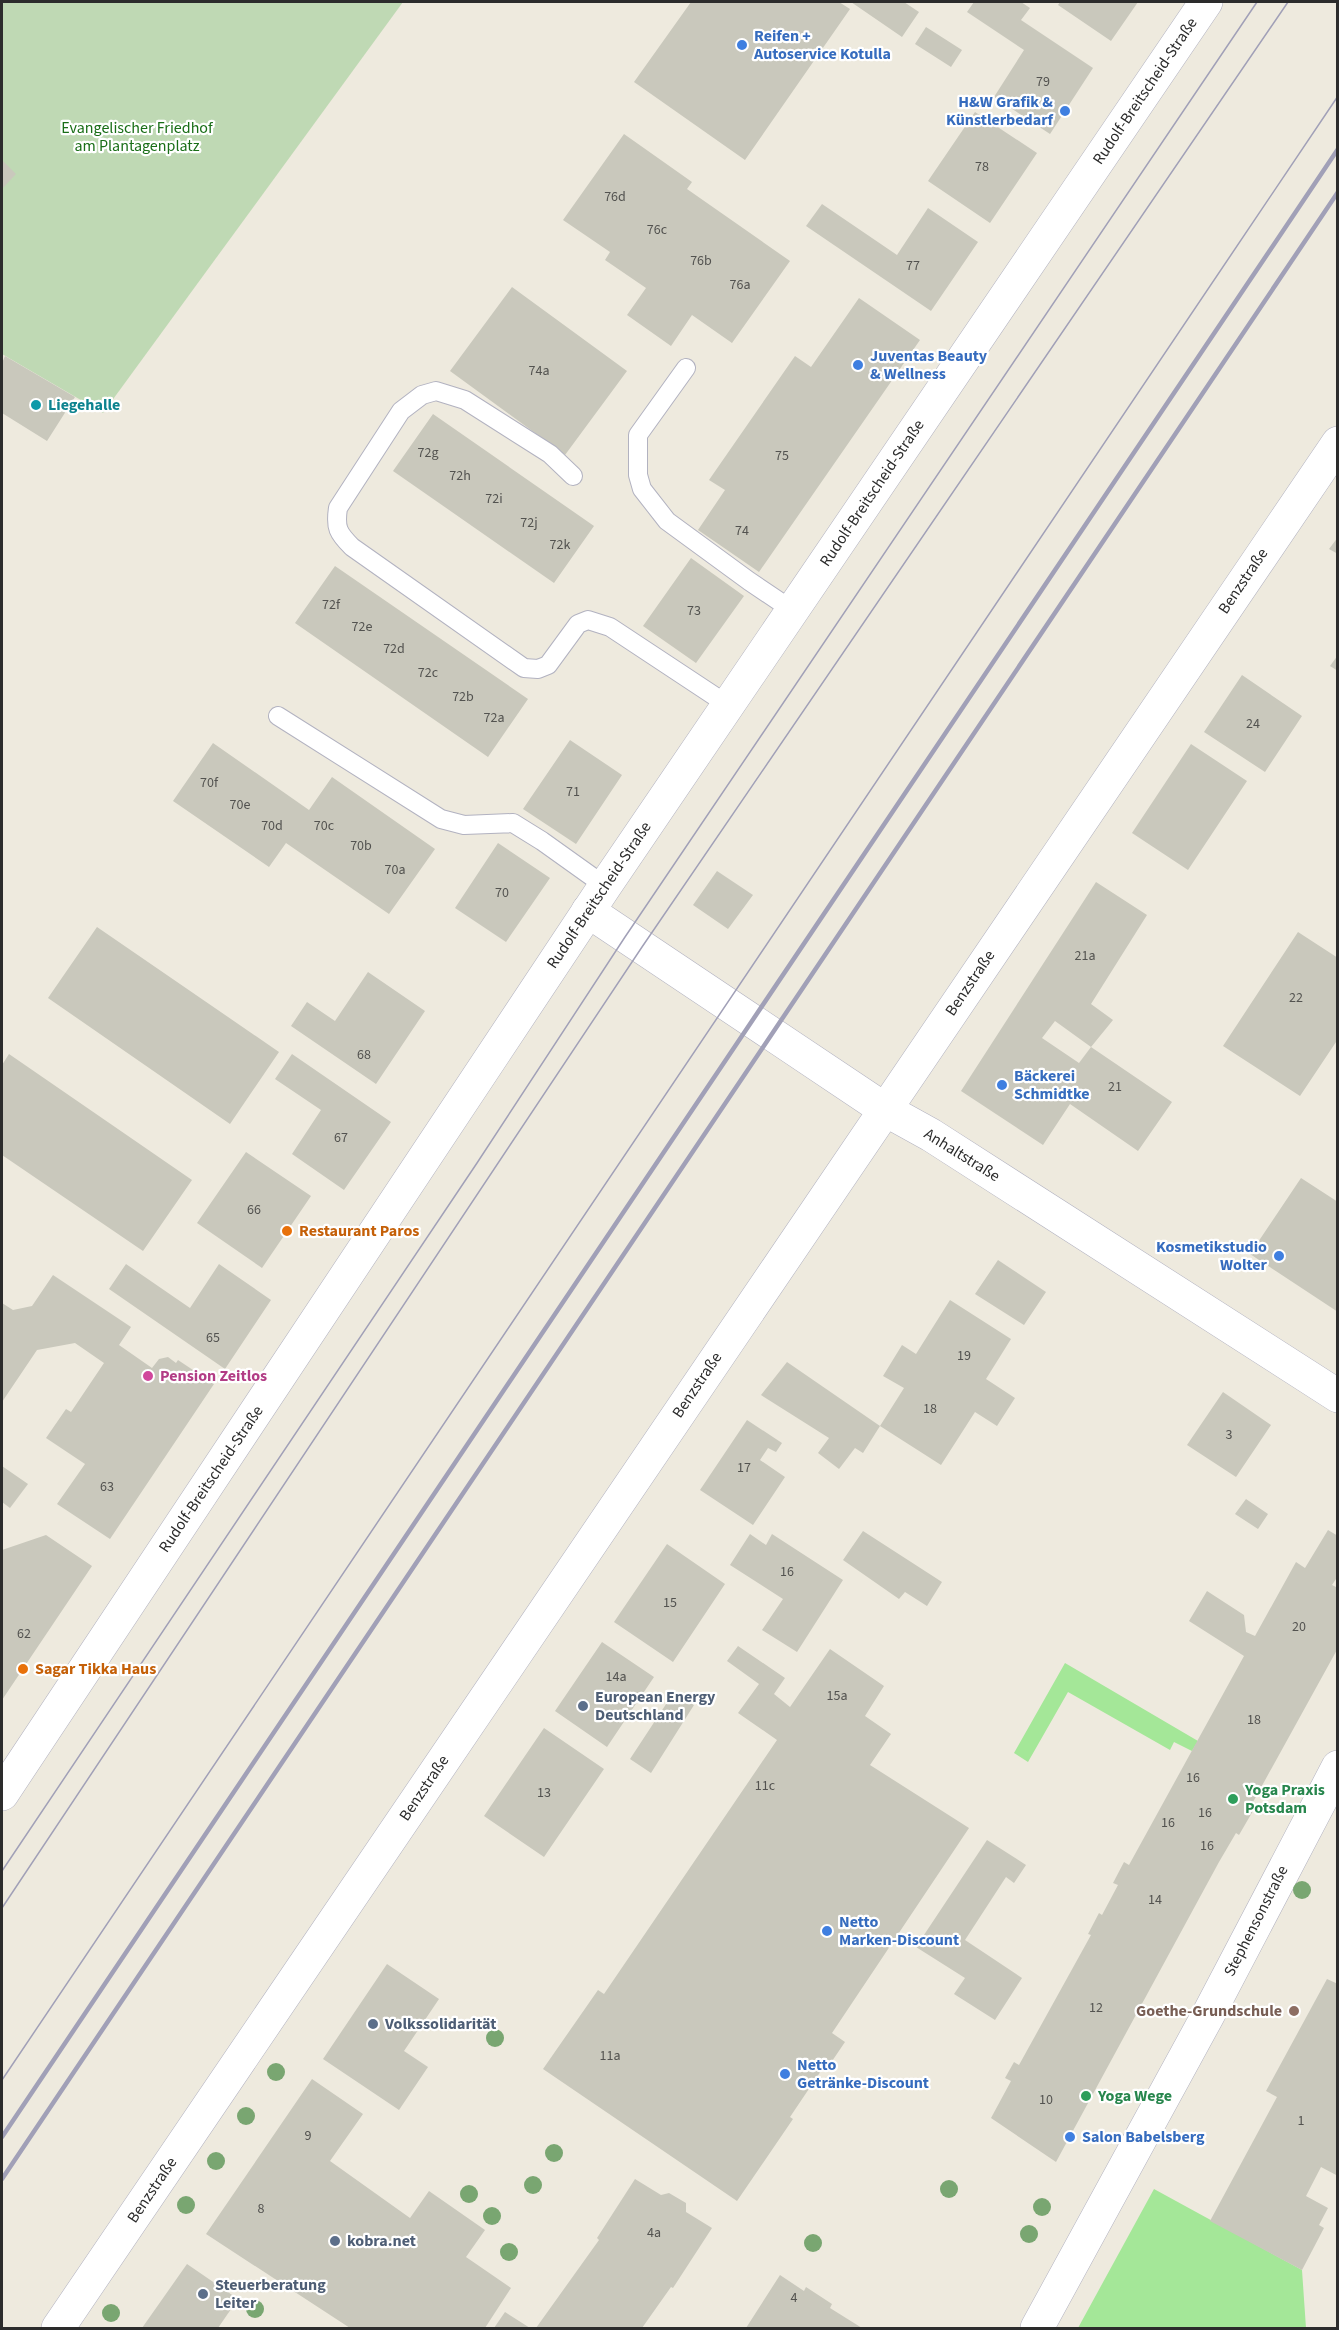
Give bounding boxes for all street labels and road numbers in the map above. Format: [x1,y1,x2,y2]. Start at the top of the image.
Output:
street label: Rudolf-Breitscheid-Straße [1088,13,1202,169]
street label: Rudolf-Breitscheid-Straße [815,415,929,571]
street label: Benzstraße [1213,544,1273,618]
street label: Rudolf-Breitscheid-Straße [542,817,656,973]
street label: Benzstraße [940,946,1000,1020]
street label: Anhaltstraße [920,1123,1004,1187]
street label: Benzstraße [667,1348,727,1422]
street label: Rudolf-Breitscheid-Straße [154,1401,268,1557]
street label: Benzstraße [394,1751,454,1825]
street label: Stephensonstraße [1219,1862,1293,1980]
street label: Benzstraße [122,2153,182,2227]

